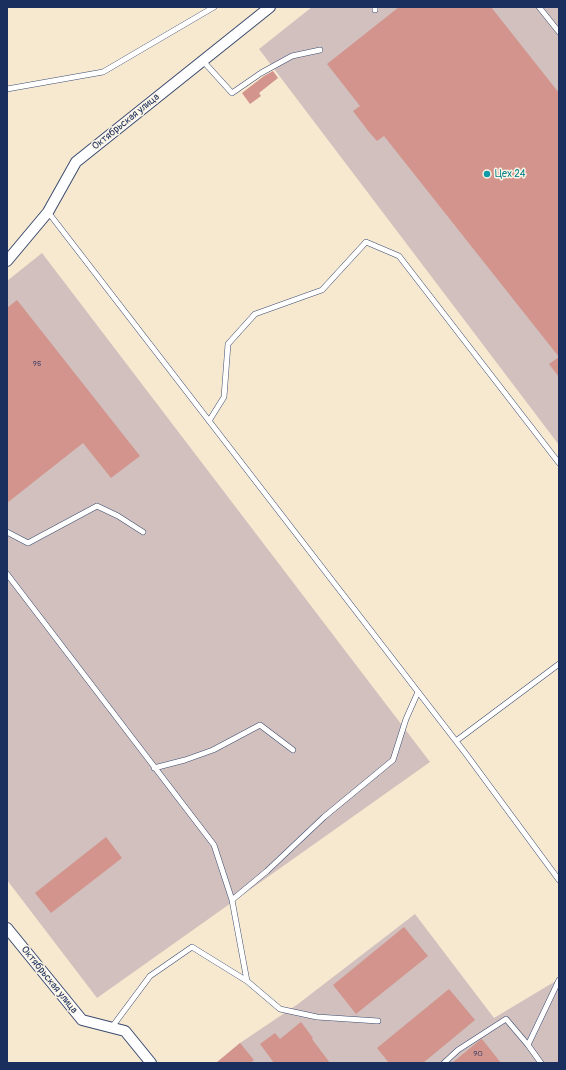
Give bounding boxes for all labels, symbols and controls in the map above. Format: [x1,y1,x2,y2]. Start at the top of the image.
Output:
street label: Октябрьская улица [90,91,162,153]
place label: Цех 24 [495,168,526,180]
marker: Цех 24 [482,169,492,179]
house number: 95 [33,359,41,369]
street label: Октябрьская улица [18,944,80,1016]
house number: 90 [473,1049,483,1059]

